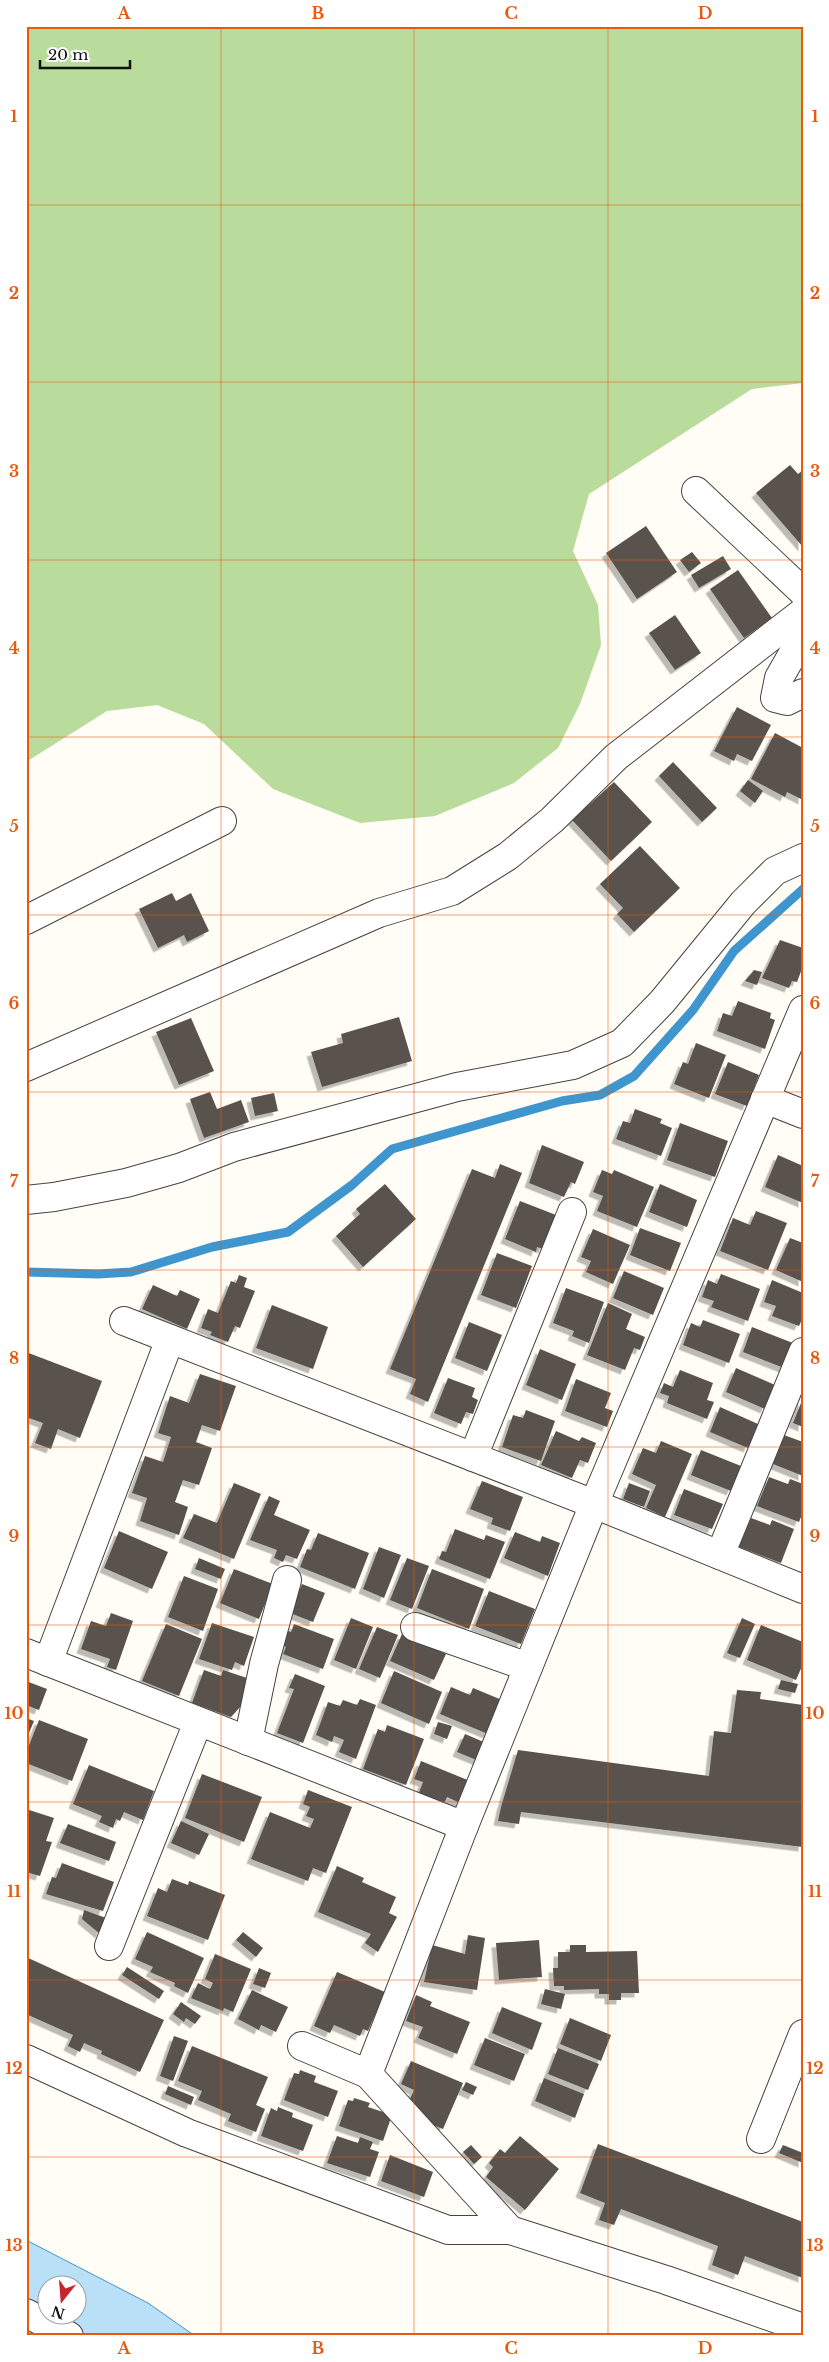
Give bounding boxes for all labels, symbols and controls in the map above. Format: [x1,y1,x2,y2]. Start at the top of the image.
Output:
text: A [117,3,132,23]
text: B [312,3,325,23]
text: C [504,3,518,23]
text: D [698,3,712,23]
scale bar [40,38,130,70]
text: 20 m [48,45,88,64]
text: 1 [11,106,18,126]
text: 1 [812,106,819,126]
text: 2 [9,283,19,303]
text: 2 [810,283,820,303]
text: 3 [9,461,19,481]
text: 3 [810,461,820,481]
text: 4 [9,638,19,658]
text: 4 [810,638,820,658]
text: 5 [9,816,19,836]
text: 5 [810,816,820,836]
text: 6 [9,993,20,1013]
text: 6 [810,993,821,1013]
text: 7 [10,1171,19,1191]
text: 7 [811,1171,820,1191]
text: 8 [9,1348,19,1368]
text: 8 [810,1348,820,1368]
text: 9 [9,1526,20,1546]
text: 9 [810,1526,821,1546]
text: 10 [4,1703,24,1723]
text: 10 [805,1703,825,1723]
text: 11 [7,1881,21,1901]
text: 11 [808,1881,822,1901]
text: 12 [5,2058,23,2078]
text: 12 [806,2058,824,2078]
text: 13 [5,2235,23,2255]
text: 13 [806,2235,824,2255]
north arrow [38,2274,88,2324]
text: N [49,2302,67,2323]
text: A [117,2338,132,2358]
text: B [312,2338,325,2358]
text: C [504,2338,518,2358]
text: D [698,2338,712,2358]

